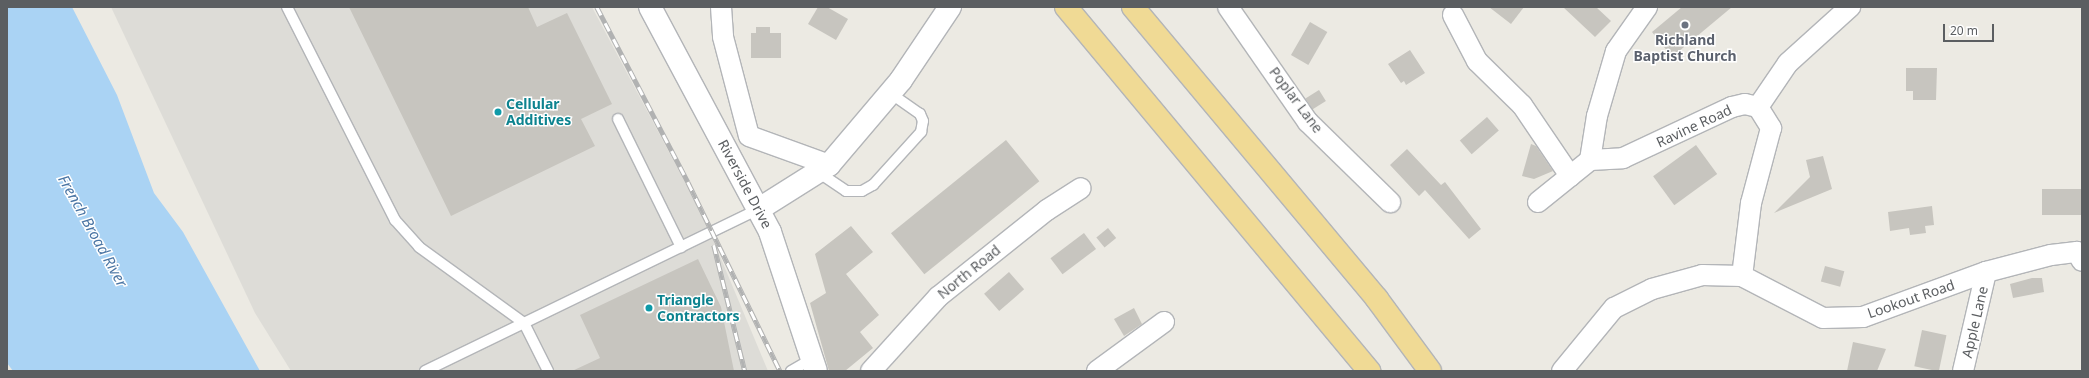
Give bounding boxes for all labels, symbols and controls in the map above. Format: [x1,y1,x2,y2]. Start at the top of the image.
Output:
scale bar [1945,16,1996,42]
marker: Richland Baptist Church [1680,20,1690,30]
text: 20 m [1950,22,1978,39]
place label: Richland Baptist Church [1633,32,1737,64]
street label: Poplar Lane [1266,64,1326,136]
place label: Cellular Additives [506,96,571,128]
street label: Ravine Road [1654,101,1734,151]
marker: Cellular Additives [493,107,503,117]
street label: Riverside Drive [715,137,775,231]
water label: French Broad River [55,172,131,290]
street label: North Road [934,242,1004,302]
street label: Lookout Road [1865,276,1957,322]
street label: Apple Lane [1959,285,1991,359]
place label: Triangle Contractors [657,292,740,324]
marker: Triangle Contractors [644,303,654,313]

